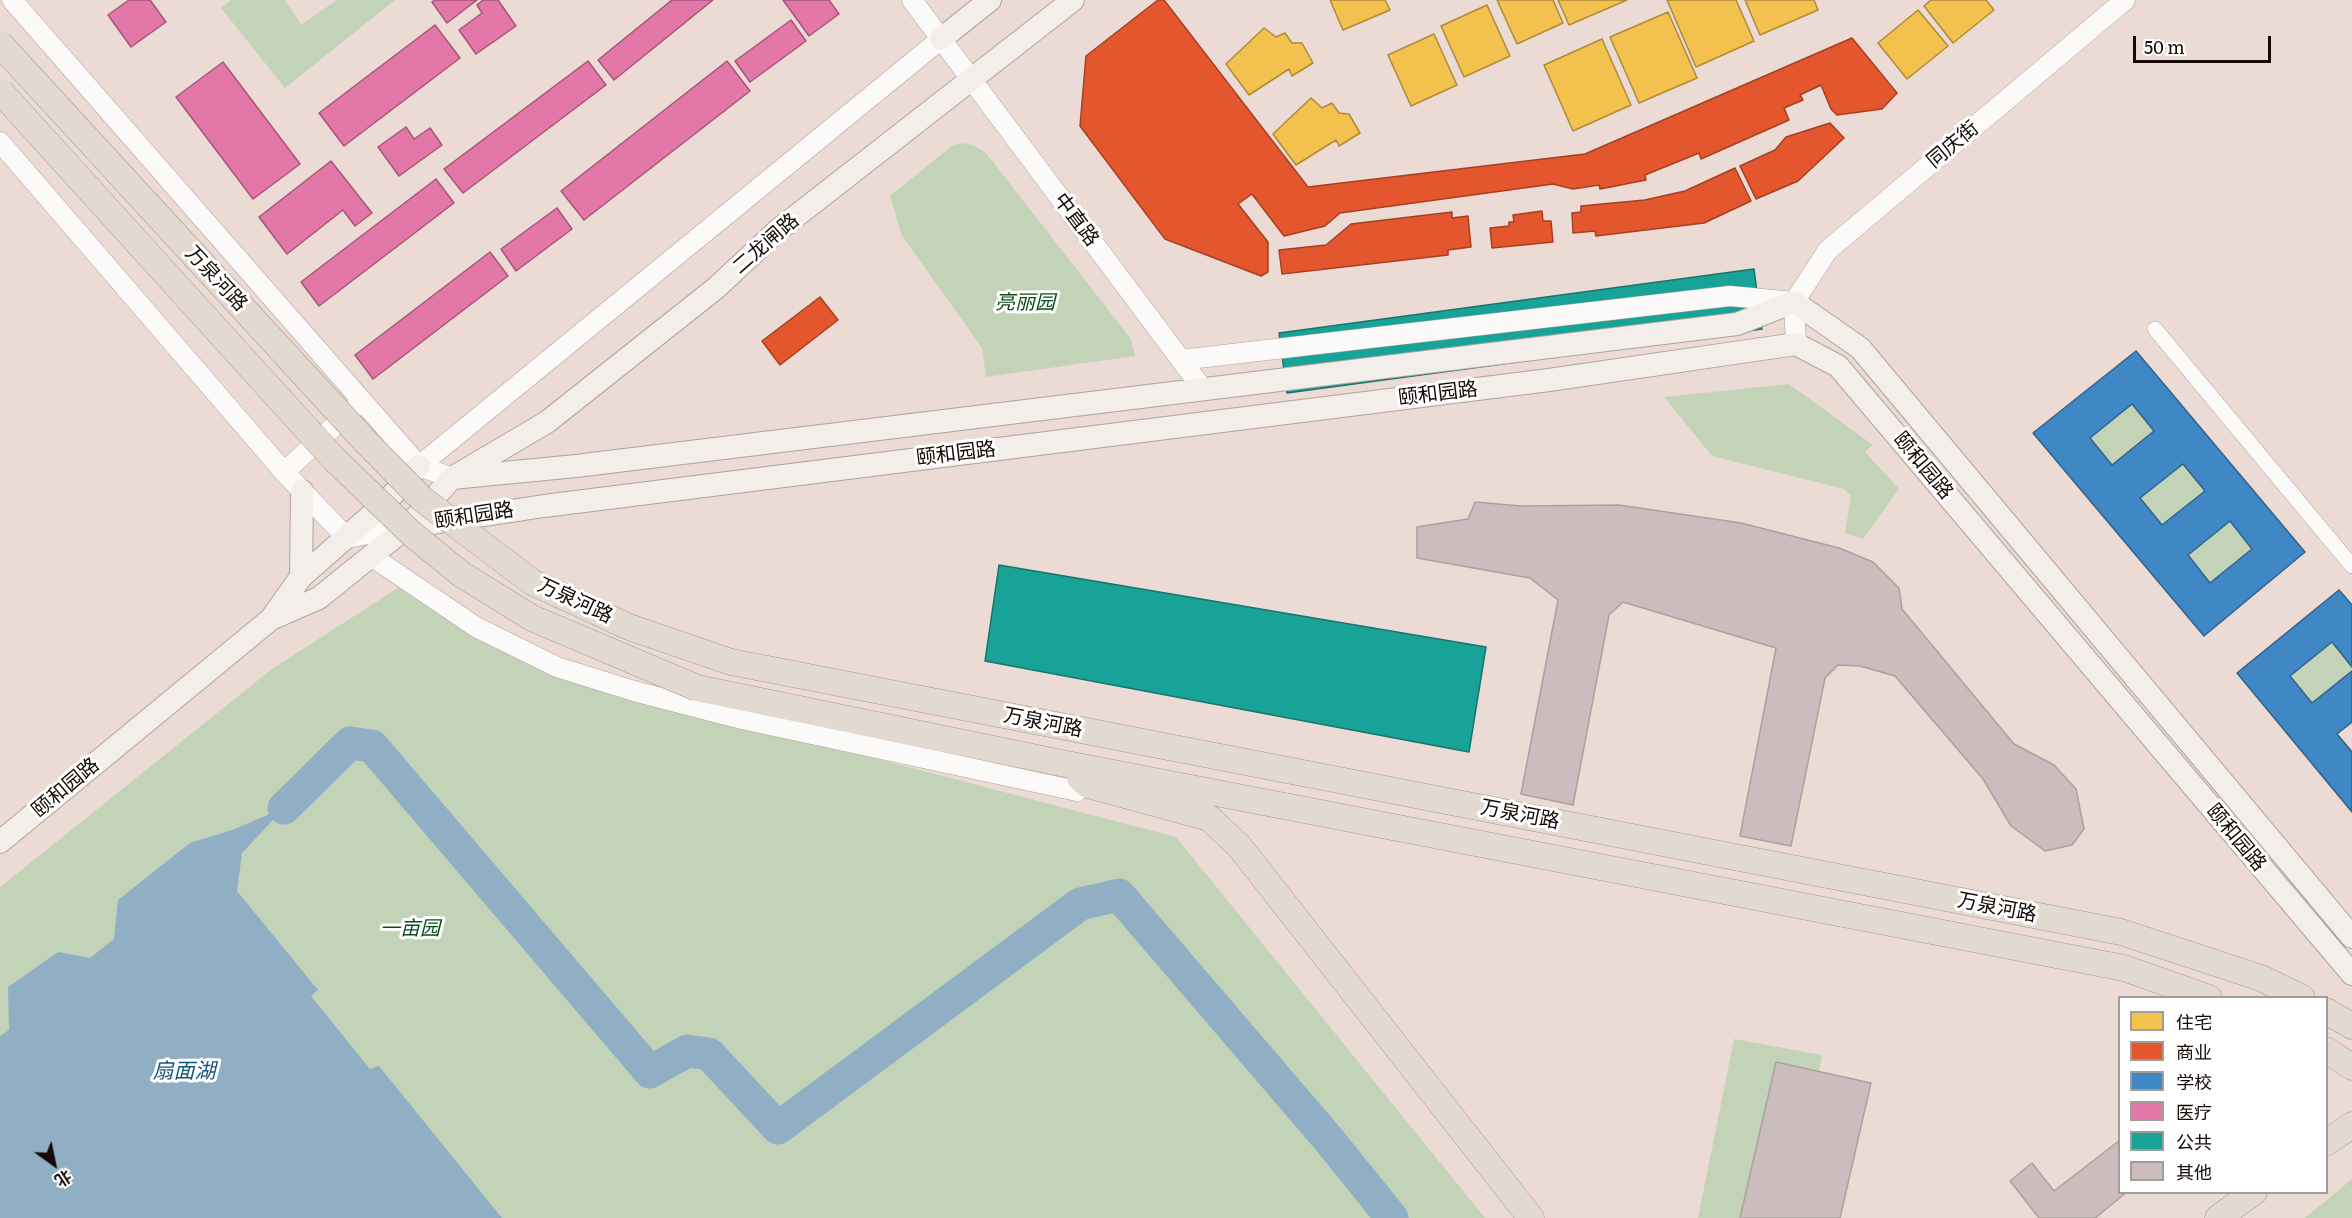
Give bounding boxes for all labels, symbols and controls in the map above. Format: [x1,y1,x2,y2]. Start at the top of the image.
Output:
scale bar [2136,24,2274,62]
text: 50 m [2144,33,2185,60]
street label: 同庆街 [1922,117,1984,173]
street label: 中直路 [1048,189,1104,251]
street label: 二龙闸路 [728,209,804,279]
street label: 万泉河路 [180,242,252,316]
park label: 亮丽园 [995,291,1055,315]
street label: 颐和园路 [1397,377,1479,411]
street label: 颐和园路 [1888,428,1958,504]
street label: 颐和园路 [915,437,997,471]
street label: 颐和园路 [433,498,515,534]
street label: 万泉河路 [534,573,616,629]
street label: 万泉河路 [1001,704,1085,742]
street label: 颐和园路 [28,753,104,823]
street label: 万泉河路 [1478,796,1562,834]
street label: 颐和园路 [2201,800,2271,876]
street label: 万泉河路 [1955,889,2039,927]
park label: 一亩园 [380,917,440,941]
legend [2118,996,2328,1194]
text: 住宅 [2176,1008,2212,1035]
text: 商业 [2176,1038,2212,1065]
water label: 扇面湖 [153,1059,215,1085]
text: 学校 [2176,1068,2212,1095]
text: 医疗 [2176,1098,2212,1125]
text: 公共 [2176,1128,2212,1155]
north arrow [24,1134,84,1194]
text: 其他 [2176,1158,2212,1185]
text: 北 [51,1165,77,1194]

